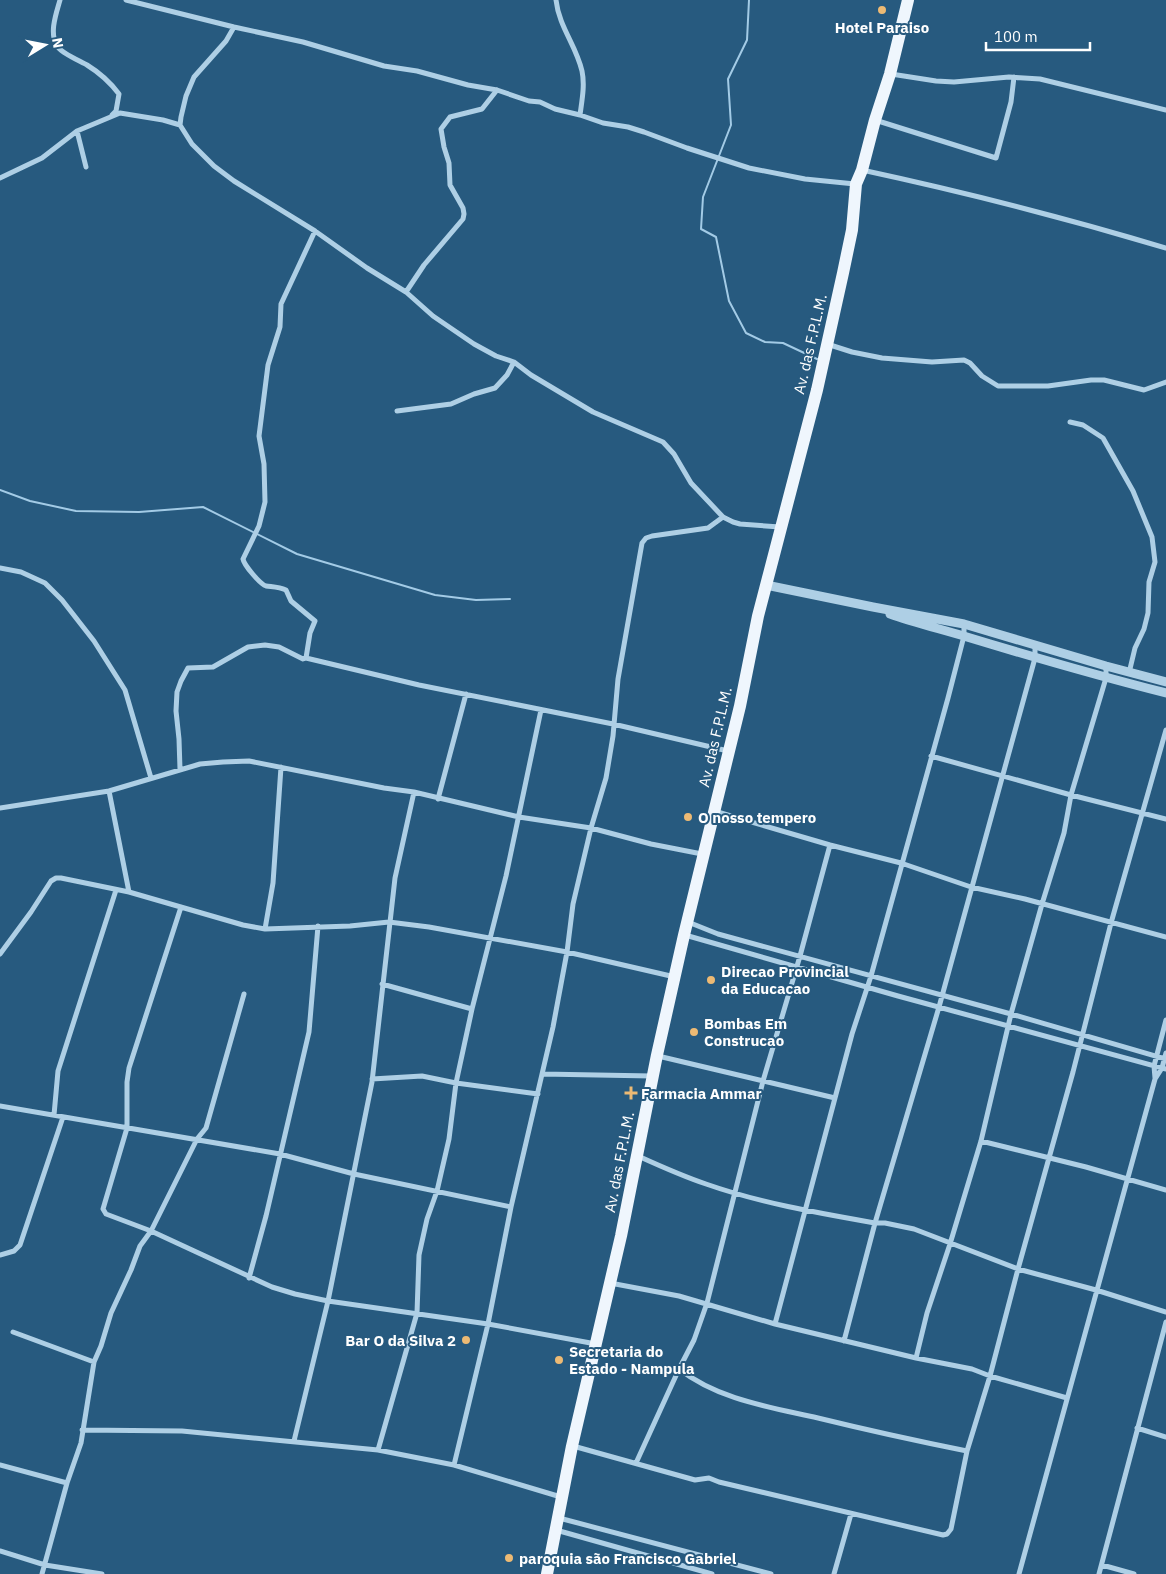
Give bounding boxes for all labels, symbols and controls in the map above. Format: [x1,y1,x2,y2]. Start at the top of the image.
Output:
marker: Hotel Paraiso [876,4,888,16]
place label: Hotel Paraiso [835,18,929,37]
north arrow [20,20,70,70]
scale bar [986,20,1090,52]
text: 100 m [994,27,1038,46]
text: N [48,36,68,49]
street label: Av. das F.P.L.M. [789,292,831,396]
street label: Av. das F.P.L.M. [694,685,736,789]
place label: O nosso tempero [698,808,816,827]
marker: O nosso tempero [682,811,694,823]
place label: Direcao Provincial da Educacao [721,962,849,998]
marker: Direcao Provincial da Educacao [705,974,717,986]
place label: Bombas Em Construcao [704,1014,787,1050]
marker: Bombas Em Construcao [688,1026,700,1038]
place label: Farmacia Ammar [641,1084,762,1103]
marker: Farmacia Ammar [625,1087,637,1099]
street label: Av. das F.P.L.M. [600,1110,638,1214]
place label: Bar O da Silva 2 [345,1331,456,1350]
marker: Bar O da Silva 2 [460,1334,472,1346]
place label: Secretaria do Estado - Nampula [569,1342,695,1378]
marker: Secretaria do Estado - Nampula [553,1354,565,1366]
place label: paroquia são Francisco Gabriel [519,1549,737,1568]
marker: paroquia são Francisco Gabriel [503,1552,515,1564]

